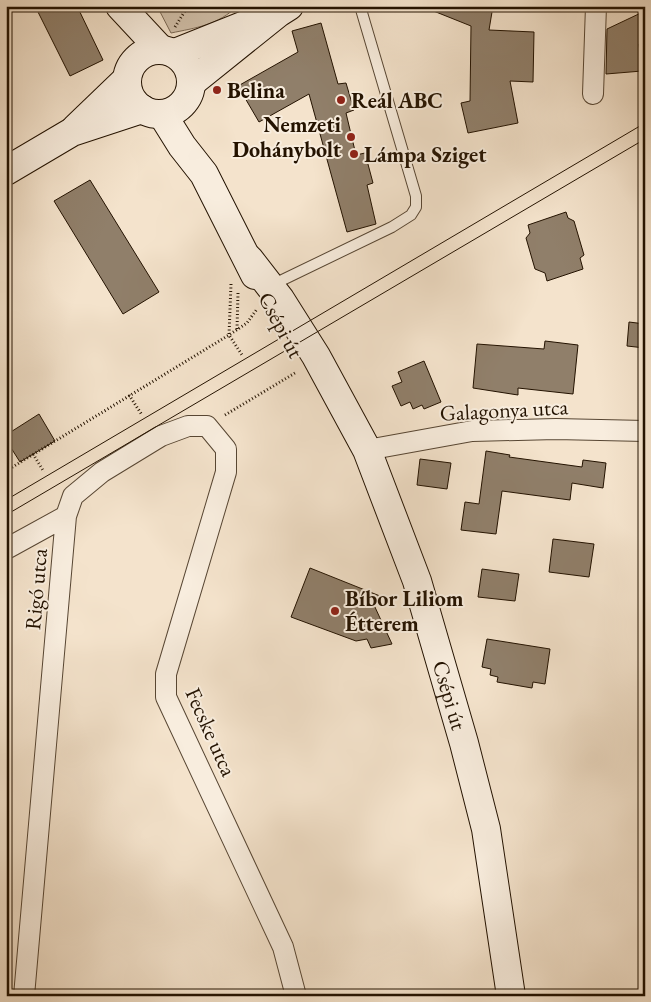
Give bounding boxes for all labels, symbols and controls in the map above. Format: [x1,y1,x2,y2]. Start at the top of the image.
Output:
place label: Belina [227,76,285,105]
marker: Belina [211,84,223,96]
place label: Reál ABC [351,86,443,115]
marker: Reál ABC [335,94,347,106]
place label: Nemzeti Dohánybolt [232,110,342,164]
marker: Nemzeti Dohánybolt [345,131,357,143]
place label: Lámpa Sziget [364,140,487,169]
marker: Lámpa Sziget [348,148,360,160]
street label: Csépi út [252,287,311,363]
street label: Galagonya utca [439,392,569,428]
street label: Rigó utca [18,547,54,631]
place label: Bíbor Liliom Étterem [345,584,464,638]
marker: Bíbor Liliom Étterem [329,605,341,617]
street label: Csépi út [426,657,474,733]
street label: Fecske utca [179,683,243,781]

